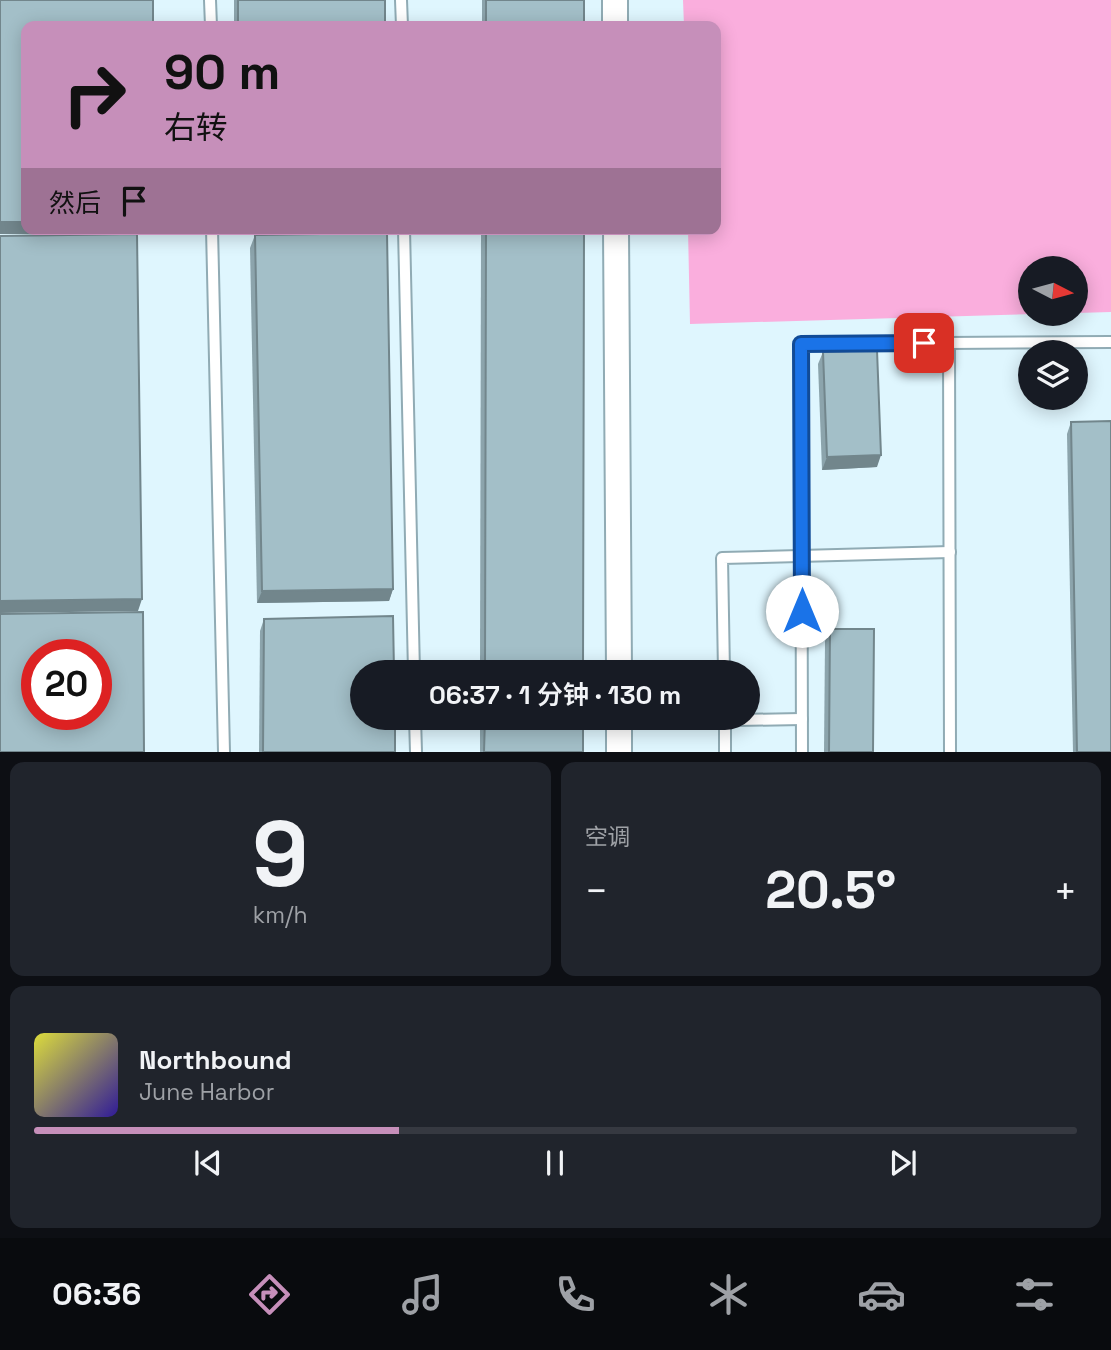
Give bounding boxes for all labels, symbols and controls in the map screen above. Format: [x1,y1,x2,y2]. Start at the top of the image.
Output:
text: 90 m [164,41,280,103]
icon: right [49,49,140,140]
text: 右转 [164,108,228,148]
icon: arrive [115,182,153,220]
text: 然后 [49,186,101,220]
north arrow [1018,256,1088,326]
map controls [1018,256,1088,410]
pin [894,313,954,373]
icon: arrive [905,324,943,362]
button: layers [1018,340,1088,410]
position arrow [765,574,839,648]
speed limit sign: 20 [21,639,112,730]
text: 06:37 · 1 分钟 · 130 m [429,678,681,712]
text: 9 [252,796,308,913]
text: 空调 [585,822,631,852]
text: 20.5° [765,857,896,923]
text: − [585,867,608,915]
text: + [1053,867,1077,915]
text: km/h [253,900,308,930]
text: Northbound [139,1043,292,1077]
text: June Harbor [139,1077,274,1107]
icon: previous [189,1144,227,1182]
icon: pause [536,1144,574,1182]
icon: next [884,1144,922,1182]
icon: directions [245,1270,294,1319]
icon: music [398,1270,447,1319]
icon: phone [551,1270,600,1319]
icon: climate [704,1270,753,1319]
icon: car [857,1270,906,1319]
icon: filters [1010,1270,1059,1319]
text: 06:36 [52,1274,141,1314]

